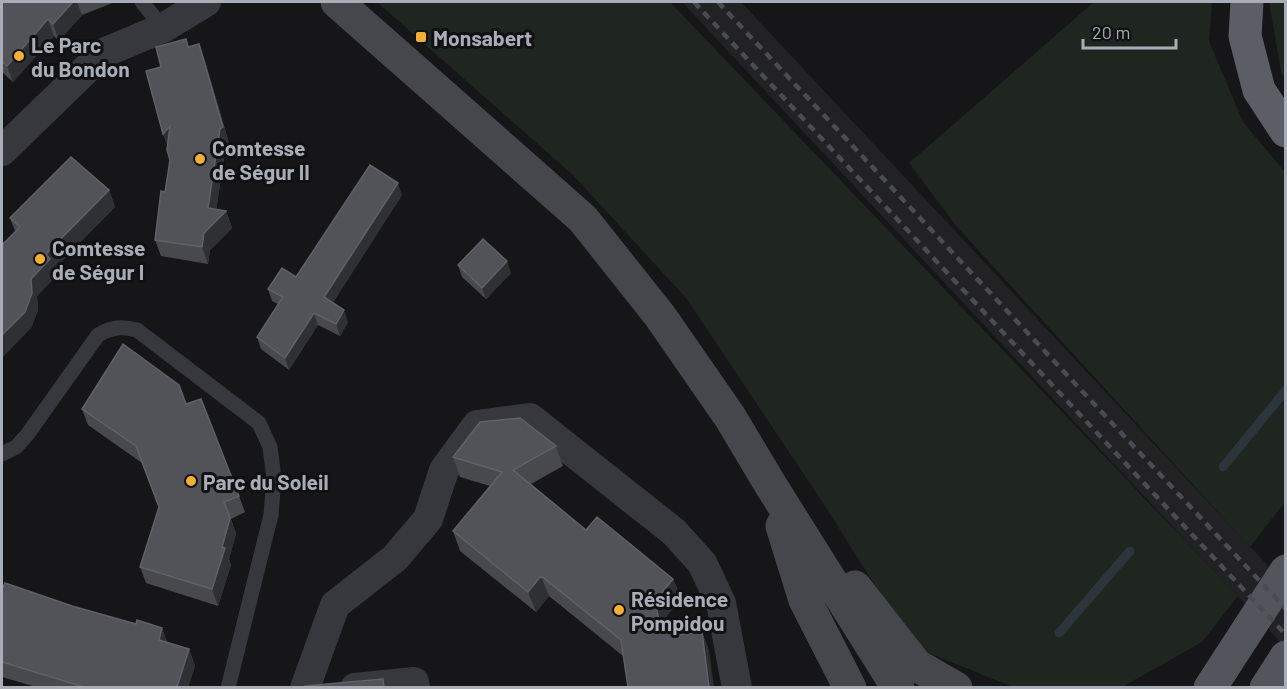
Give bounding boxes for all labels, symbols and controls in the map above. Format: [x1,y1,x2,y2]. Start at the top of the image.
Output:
scale bar [1083,12,1176,50]
text: 20 m [1092,21,1130,43]
place label: Monsabert [433,25,532,50]
marker: Monsabert [414,30,428,44]
place label: Le Parc du Bondon [31,32,130,81]
marker: Le Parc du Bondon [12,49,26,63]
place label: Comtesse de Ségur II [212,135,310,184]
marker: Comtesse de Ségur II [193,152,207,166]
place label: Comtesse de Ségur I [52,235,146,284]
marker: Comtesse de Ségur I [33,252,47,266]
place label: Parc du Soleil [203,469,329,494]
marker: Parc du Soleil [184,474,198,488]
place label: Résidence Pompidou [631,586,728,635]
marker: Résidence Pompidou [612,603,626,617]

